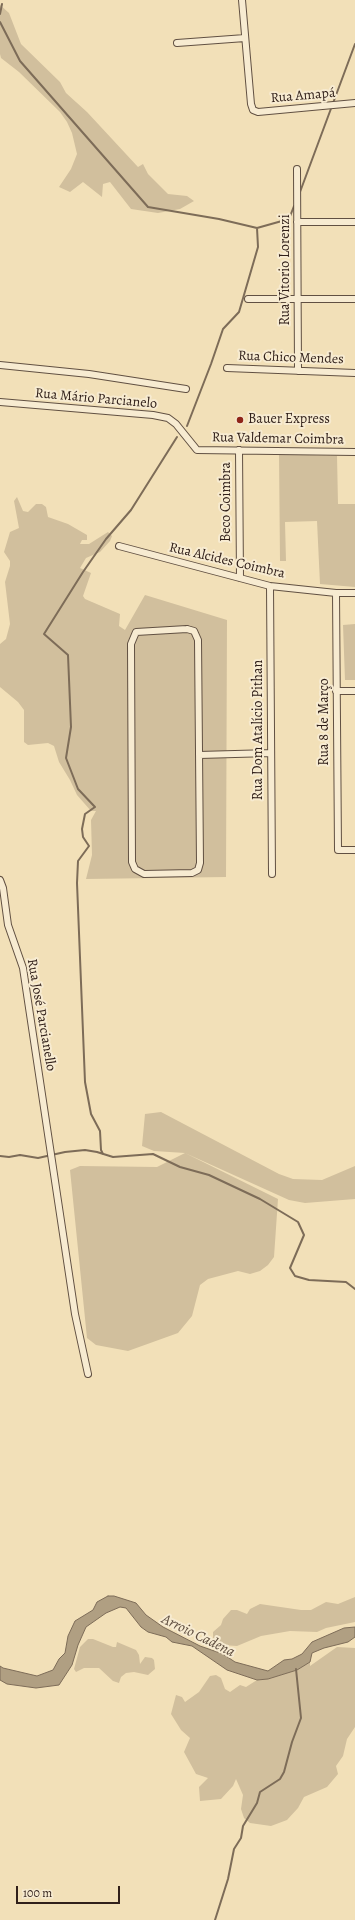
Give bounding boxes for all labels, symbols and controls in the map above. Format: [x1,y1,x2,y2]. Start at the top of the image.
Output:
street label: Rua Amapá [270,85,336,107]
street label: Rua Vitorio Lorenzi [278,214,294,326]
street label: Rua Chico Mendes [238,348,344,368]
street label: Rua Mário Parcianelo [34,385,158,413]
place label: Bauer Express [248,412,330,428]
marker: Bauer Express [235,415,245,425]
street label: Rua Valdemar Coimbra [212,429,344,449]
street label: Beco Coimbra [219,462,235,542]
street label: Rua Alcides Coimbra [167,540,287,582]
street label: Rua Dom Atalício Pithan [251,660,267,800]
street label: Rua 8 de Março [317,678,333,766]
street label: Rua José Parcianello [23,957,59,1073]
water label: Arroio Cadena [158,1611,238,1661]
scale bar [18,1878,122,1904]
text: 100 m [23,1885,52,1901]

